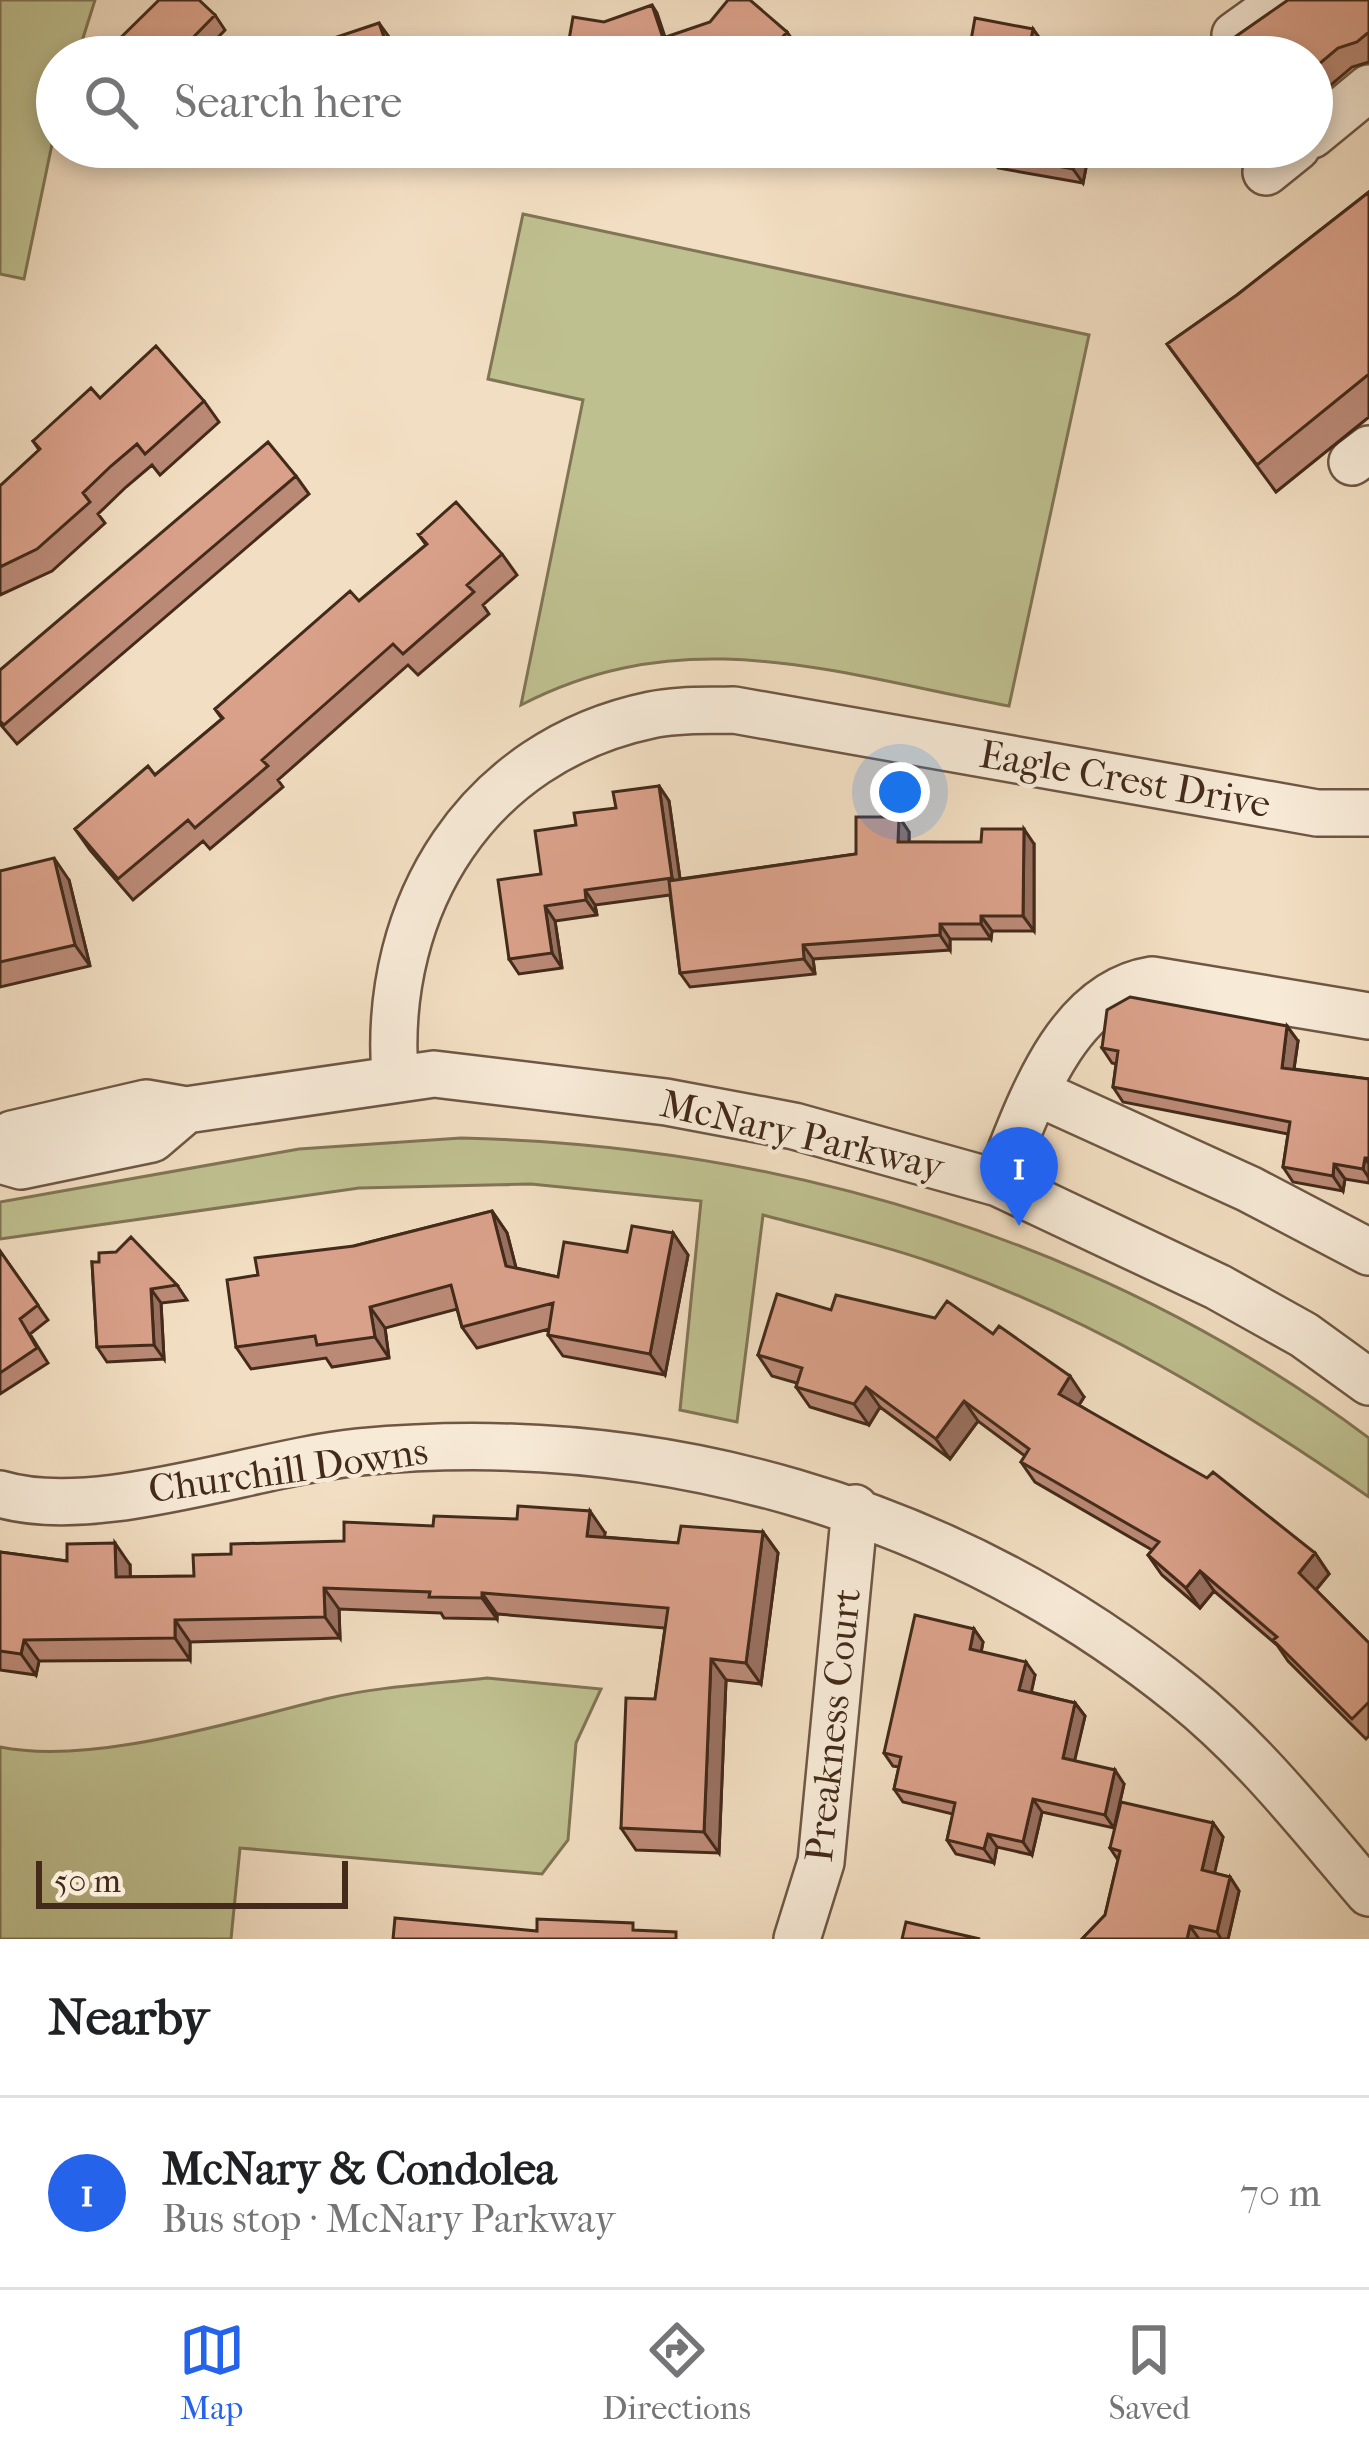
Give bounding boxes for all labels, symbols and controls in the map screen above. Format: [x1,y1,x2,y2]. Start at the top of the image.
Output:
search box [36,36,1333,168]
icon: search [78,69,144,135]
text: Search here [174,76,402,129]
street label: Eagle Crest Drive [976,731,1274,827]
your location [870,762,930,822]
street label: McNary Parkway [656,1080,949,1190]
pin: 1 [980,1127,1058,1226]
street label: Churchill Downs [145,1428,431,1512]
street label: Preakness Court [796,1586,870,1864]
scale bar [36,1855,348,1908]
text: 50 m [54,1862,121,1901]
text: Nearby [48,1987,209,2047]
text: McNary & Condolea [162,2143,557,2196]
text: 1 [80,2170,94,2216]
text: 70 m [1240,2170,1321,2216]
text: Bus stop · McNary Parkway [162,2196,615,2242]
tab: Map [179,2317,245,2428]
tab: Directions [602,2317,751,2428]
tab: Saved [1108,2317,1190,2428]

